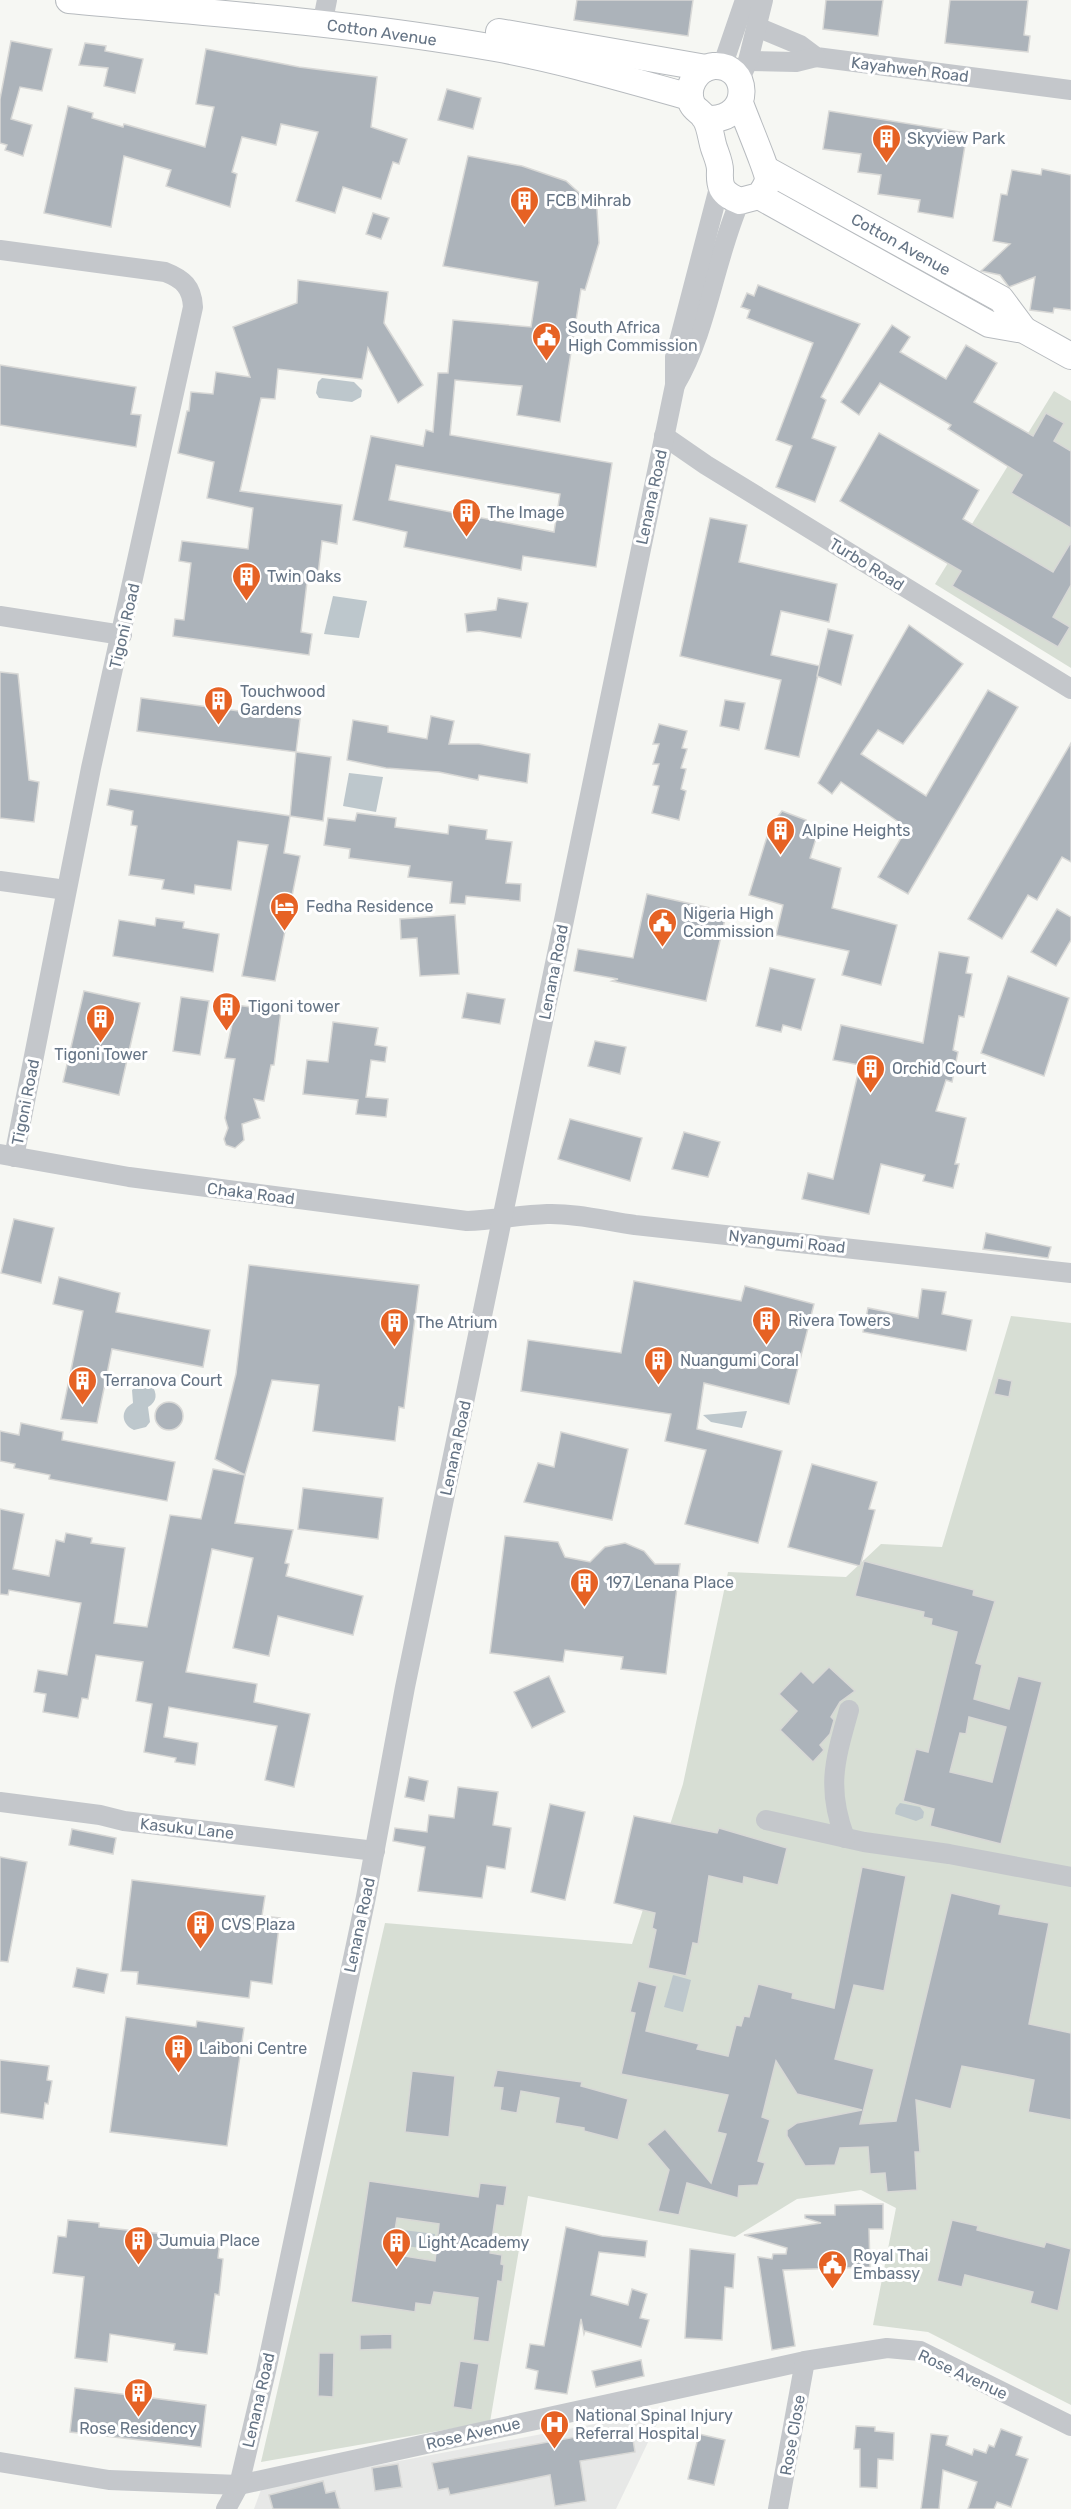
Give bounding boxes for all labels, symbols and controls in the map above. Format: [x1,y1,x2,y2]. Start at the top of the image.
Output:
street label: Cotton Avenue [326,15,438,50]
street label: Kayahweh Road [850,53,970,86]
building icon: Skyview Park [870,122,902,164]
place label: Skyview Park [907,129,1006,148]
building icon: FCB Mihrab [509,184,541,226]
place label: FCB Mihrab [546,191,631,210]
street label: Cotton Avenue [848,209,954,280]
place label: South Africa High Commission [568,318,698,355]
public building icon: South Africa High Commission [531,320,563,362]
street label: Lenana Road [632,448,671,546]
building icon: The Image [450,496,482,538]
place label: The Image [487,503,565,522]
street label: Turbo Road [826,534,907,595]
building icon: Twin Oaks [230,560,262,602]
place label: Twin Oaks [267,567,341,586]
street label: Tigoni Road [105,581,144,671]
place label: Touchwood Gardens [240,682,326,719]
building icon: Touchwood Gardens [203,684,235,726]
building icon: Alpine Heights [765,814,797,856]
place label: Alpine Heights [802,821,910,840]
hotel icon: Fedha Residence [269,890,301,932]
place label: Fedha Residence [306,897,434,916]
place label: Nigeria High Commission [683,904,774,941]
public building icon: Nigeria High Commission [646,906,678,948]
street label: Lenana Road [535,923,572,1021]
building icon: Tigoni tower [211,990,243,1032]
place label: Tigoni tower [248,997,340,1016]
building icon: Tigoni Tower [85,1002,117,1044]
place label: Tigoni Tower [54,1045,148,1064]
building icon: Orchid Court [855,1052,887,1094]
street label: Tigoni Road [8,1057,43,1147]
place label: Orchid Court [892,1059,986,1078]
street label: Chaka Road [206,1179,296,1208]
street label: Nyangumi Road [728,1226,846,1257]
building icon: Rivera Towers [751,1304,783,1346]
building icon: The Atrium [379,1306,411,1348]
place label: Rivera Towers [788,1311,891,1330]
place label: The Atrium [416,1313,498,1332]
building icon: Nuangumi Coral [643,1344,675,1386]
place label: Nuangumi Coral [680,1351,799,1370]
building icon: Terranova Court [66,1364,98,1406]
place label: Terranova Court [103,1371,222,1390]
street label: Lenana Road [436,1399,475,1497]
building icon: 197 Lenana Place [569,1566,601,1608]
place label: 197 Lenana Place [606,1573,734,1592]
street label: Kasuku Lane [139,1814,235,1843]
street label: Lenana Road [340,1876,379,1974]
building icon: CVS Plaza [184,1908,216,1950]
place label: CVS Plaza [221,1915,295,1934]
building icon: Laiboni Centre [162,2032,194,2074]
place label: Laiboni Centre [199,2039,307,2058]
building icon: Jumuia Place [122,2224,154,2266]
building icon: Light Academy [381,2226,413,2268]
place label: Jumuia Place [159,2231,260,2250]
place label: Light Academy [418,2233,530,2252]
place label: Royal Thai Embassy [853,2246,928,2283]
public building icon: Royal Thai Embassy [816,2248,848,2290]
street label: Rose Avenue [915,2346,1010,2403]
street label: Lenana Road [238,2351,279,2449]
building icon: Rose Residency [122,2376,154,2418]
street label: Rose Close [776,2393,809,2477]
place label: National Spinal Injury Referral Hospital [575,2406,733,2443]
hospital icon: National Spinal Injury Referral Hospital [538,2408,570,2450]
street label: Rose Avenue [424,2413,522,2454]
place label: Rose Residency [79,2419,197,2438]

